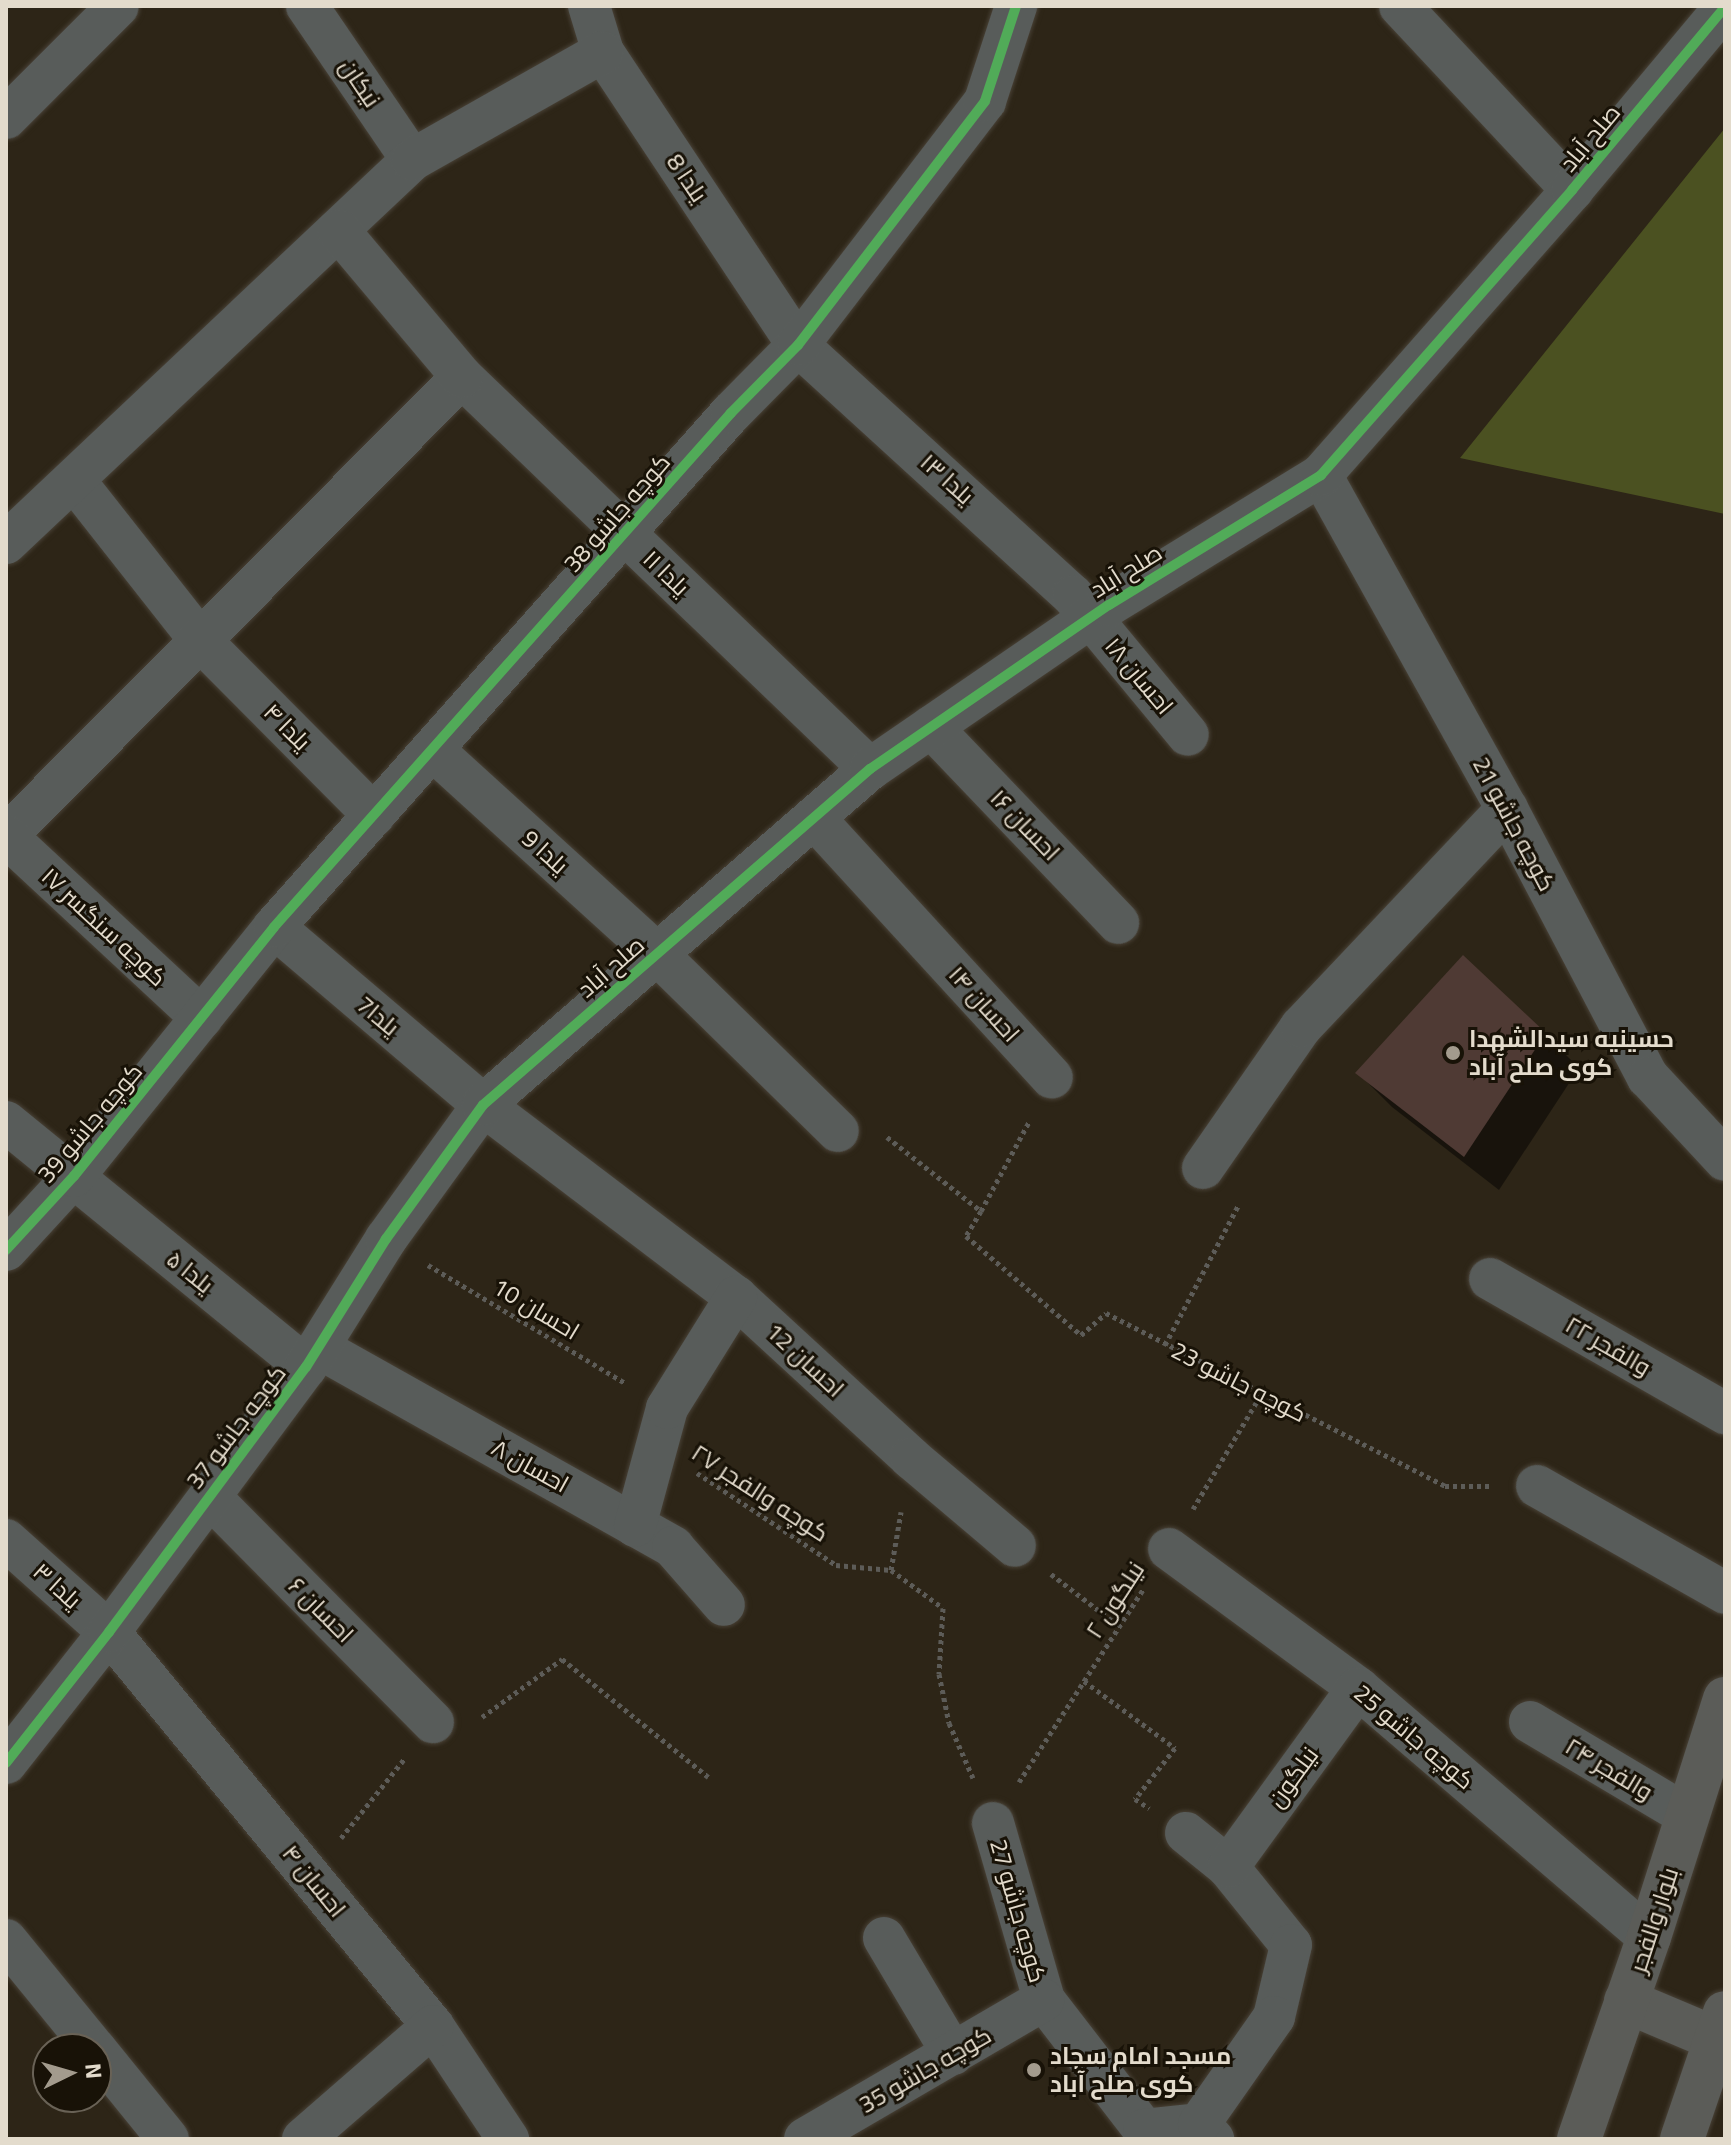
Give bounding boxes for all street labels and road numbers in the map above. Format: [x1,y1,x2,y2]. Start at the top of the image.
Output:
street label: نیکان [333,53,387,113]
street label: صلح آباد [1554,99,1626,177]
street label: یلدا 8 [661,148,713,208]
street label: کوچه جاشو 38 [558,448,676,578]
street label: یلدا ۱۳ [914,448,980,510]
street label: صلح آباد [1085,538,1167,604]
street label: یلدا ۱۱ [637,544,695,602]
street label: احسان ۱۸ [1099,632,1179,720]
street label: یلدا ۴ [258,698,316,756]
street label: کوچه جاشو 21 [1467,752,1561,896]
street label: احسان ۱۶ [984,783,1066,867]
street label: یلدا 9 [516,824,574,880]
street label: کوچه سنگسر ۱۷ [36,862,172,992]
street label: صلح آباد [572,930,650,1004]
street label: احسان ۱۴ [942,960,1026,1048]
street label: یلدا7 [351,990,405,1042]
street label: کوچه جاشو 39 [32,1057,148,1189]
street label: یلدا ۵ [161,1245,219,1299]
street label: احسان 10 [488,1272,584,1346]
street label: والفجر ۲۲ [1560,1310,1656,1382]
street label: احسان 12 [760,1317,850,1403]
street label: کوچه جاشو 23 [1167,1336,1311,1428]
street label: کوچه جاشو 37 [180,1359,292,1495]
street label: احسان ۸ [486,1433,574,1499]
street label: کوچه والفجر ۲۷ [686,1438,834,1548]
street label: نیلگون ۲ [1080,1556,1150,1644]
street label: یلدا ۳ [27,1557,87,1615]
street label: احسان ۶ [282,1571,360,1649]
street label: کوچه جاشو 25 [1348,1679,1480,1795]
street label: والفجر ۲۴ [1560,1732,1658,1806]
street label: نیلگون [1261,1741,1325,1813]
street label: کوچه جاشو 27 [984,1836,1052,1986]
street label: احسان ۴ [276,1839,352,1923]
street label: بلوار والفجر [1623,1864,1685,1976]
street label: کوچه جاشو 35 [854,2021,996,2119]

